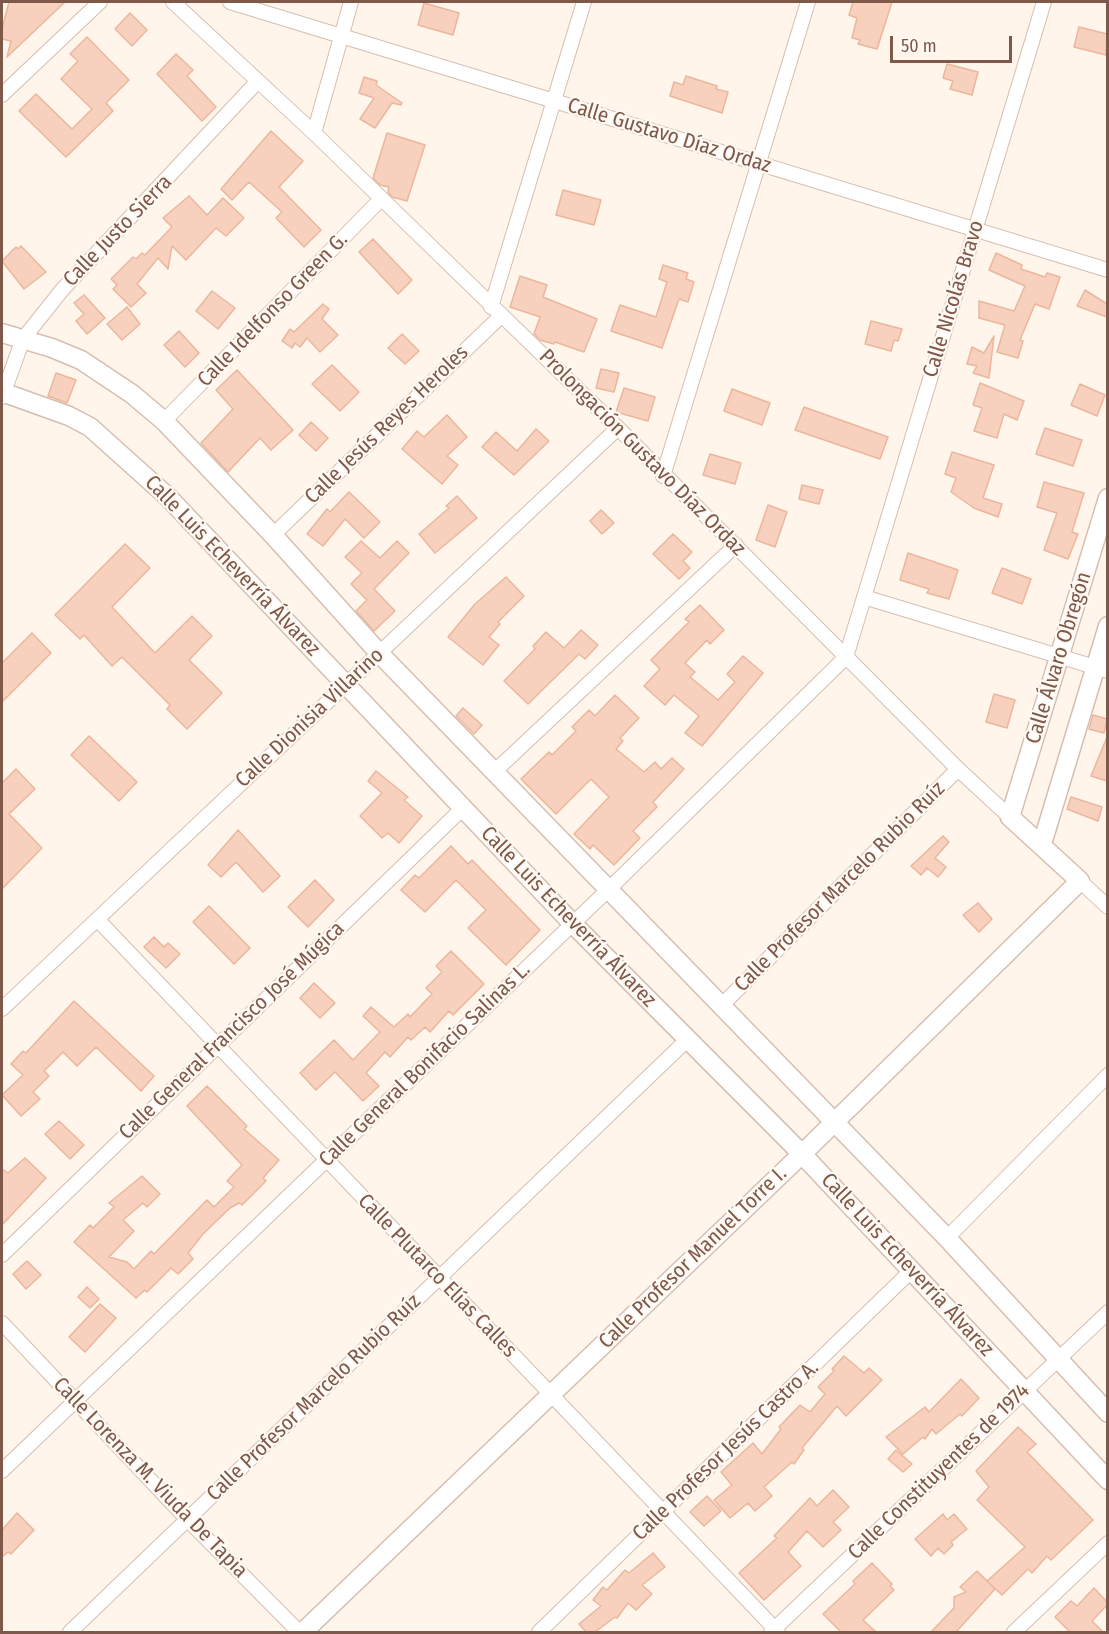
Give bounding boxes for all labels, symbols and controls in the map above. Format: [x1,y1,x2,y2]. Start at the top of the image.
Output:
scale bar [893,24,1014,62]
text: 50 m [901,35,937,57]
street label: Calle Gustavo Díaz Ordaz [564,93,774,179]
street label: Calle Justo Sierra [58,170,178,292]
street label: Calle Nicolás Bravo [918,218,990,380]
street label: Calle Idelfonso Green G. [193,228,353,392]
street label: Calle Jesús Reyes Heroles [300,340,474,510]
street label: Prolongación Gustavo Díaz Ordaz [533,344,751,562]
street label: Calle Luis Echeverría Álvarez [139,470,325,662]
street label: Calle Álvaro Obregón [1021,569,1097,747]
street label: Calle Dionisia Villarino [231,643,389,793]
street label: Calle Profesor Marcelo Rubio Ruíz [730,777,950,997]
street label: Calle Luis Echeverría Álvarez [475,821,661,1013]
street label: Calle General Francisco José Múgica [114,917,350,1145]
street label: Calle General Bonifacio Salinas L. [314,957,536,1173]
street label: Calle Profesor Manuel Torre I. [594,1162,792,1354]
street label: Calle Luis Echeverría Álvarez [815,1168,999,1362]
street label: Calle Plutarco Elías Calles [352,1189,522,1363]
street label: Calle Profesor Marcelo Rubio Ruíz [202,1289,426,1507]
street label: Calle Profesor Jesús Castro A. [628,1356,824,1546]
street label: Calle Lorenza M. Viuda De Tapia [47,1372,253,1584]
street label: Calle Constituyentes de 1974 [843,1379,1035,1565]

